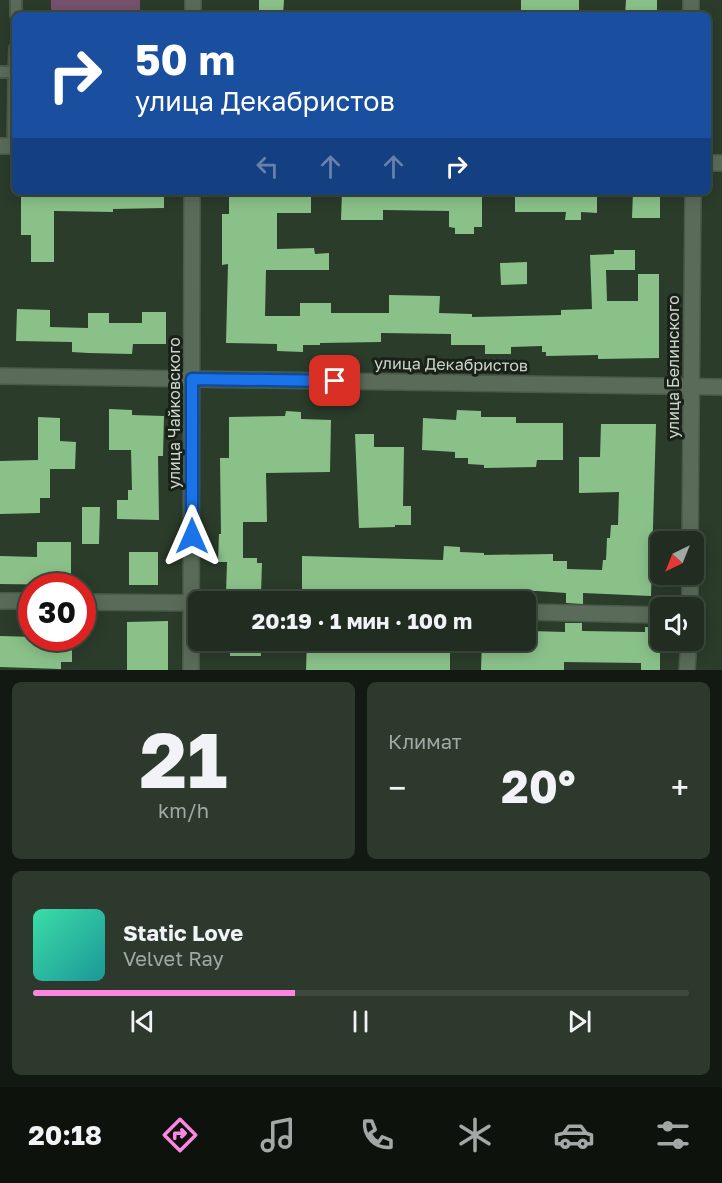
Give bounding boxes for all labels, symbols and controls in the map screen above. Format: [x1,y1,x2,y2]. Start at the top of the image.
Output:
text: 50 m [135,34,235,84]
icon: right [36,36,114,114]
text: улица Декабристов [135,85,395,117]
icon: left [251,150,284,183]
icon: ahead [314,150,347,183]
icon: ahead [377,150,410,183]
icon: right [440,150,473,183]
street label: улица Белинского [663,295,683,439]
street label: улица Чайковского [164,337,184,489]
street label: улица Декабристов [374,353,528,375]
pin [309,355,360,406]
icon: arrive [318,364,351,397]
position arrow [160,504,224,568]
north arrow [650,531,704,585]
map controls [650,531,704,651]
speed limit sign: 30 [18,573,96,651]
button: sound [650,597,704,651]
text: 20:19 · 1 мин · 100 m [252,607,472,634]
text: 21 [140,712,227,805]
text: Климат [388,729,462,753]
text: 20° [501,759,576,813]
text: − [388,768,406,807]
text: + [671,768,689,807]
text: km/h [158,798,209,822]
text: Static Love [123,919,243,946]
text: Velvet Ray [123,946,224,970]
icon: previous [126,1005,159,1038]
icon: pause [344,1005,377,1038]
icon: next [563,1005,596,1038]
icon: directions [159,1114,201,1156]
icon: music [257,1114,299,1156]
icon: phone [356,1114,398,1156]
icon: climate [454,1114,496,1156]
icon: car [553,1114,595,1156]
icon: filters [652,1114,694,1156]
text: 20:18 [28,1119,102,1151]

